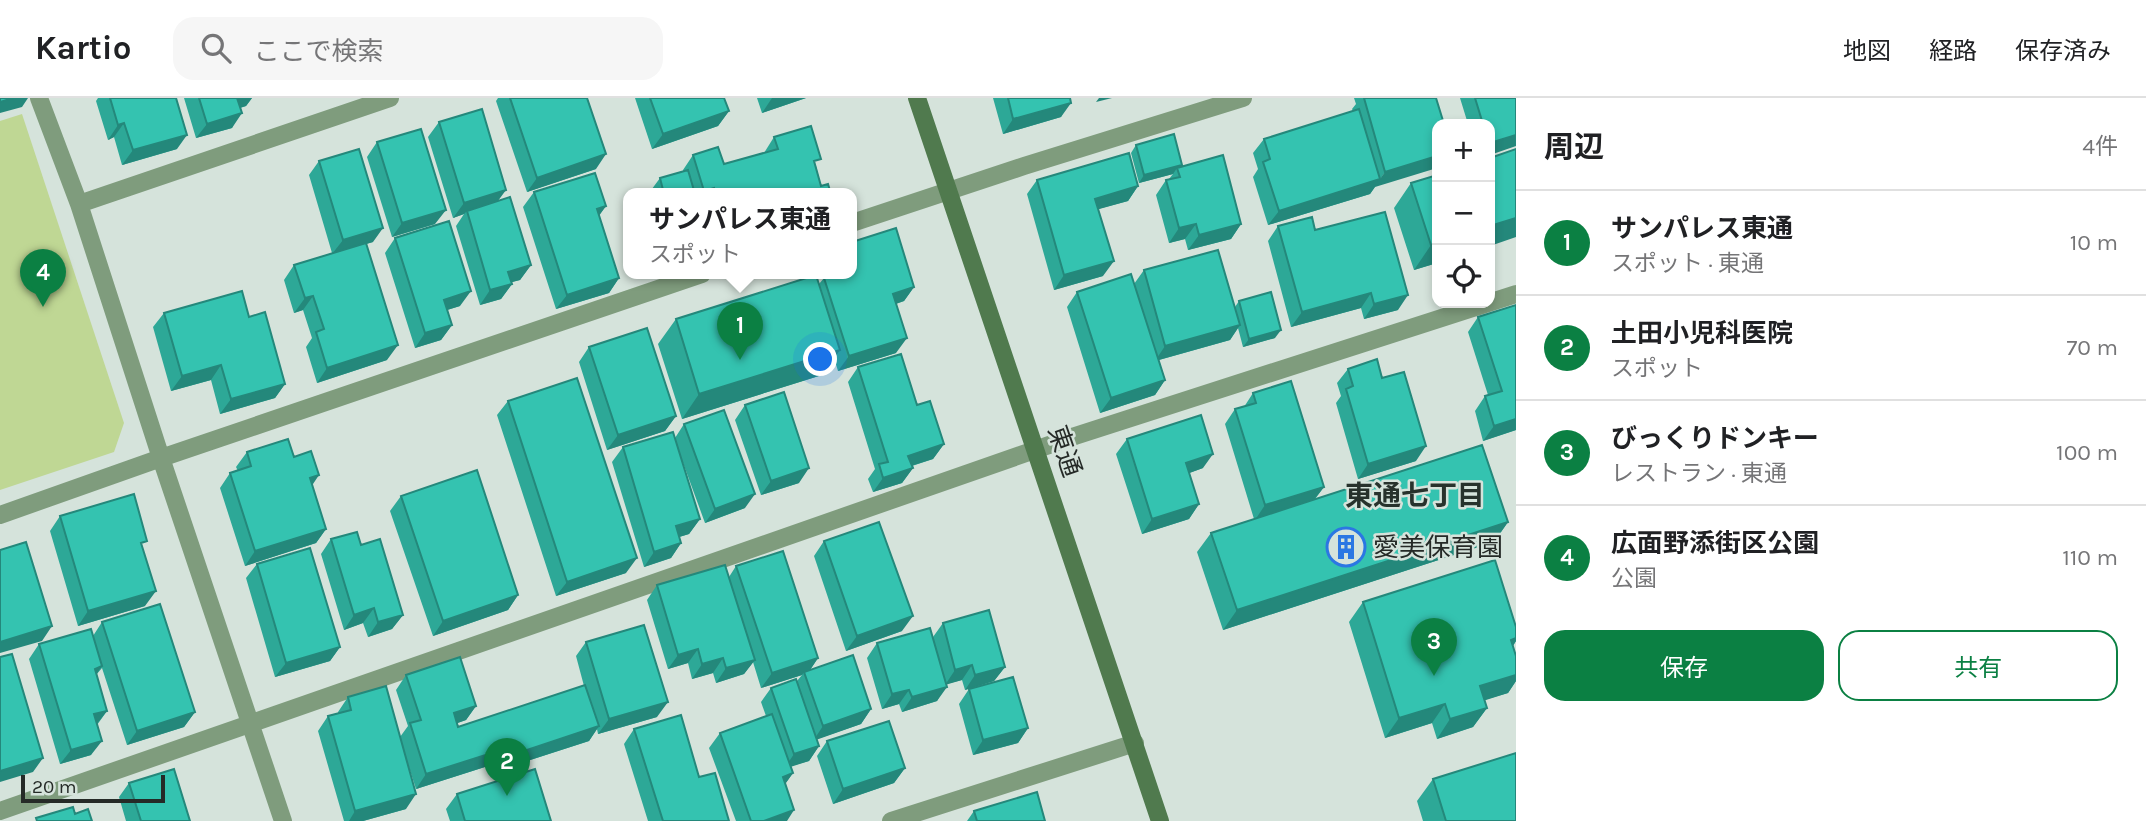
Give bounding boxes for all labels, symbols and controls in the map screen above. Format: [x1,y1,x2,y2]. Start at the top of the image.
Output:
search box [173,17,663,80]
text: Kartio [35,29,131,67]
icon: search [197,29,235,67]
text: ここで検索 [253,36,383,67]
text: 地図 [1843,37,1891,65]
text: 経路 [1929,37,1977,65]
text: 保存済み [2015,37,2111,65]
map controls [1432,119,1495,308]
button: + [1432,119,1495,182]
text: 周辺 [1544,129,1604,165]
text: 4件 [2082,133,2118,160]
button: − [1432,182,1495,245]
popup [623,188,857,279]
text: サンパレス東通 [649,204,831,235]
text: サンパレス東通 [1611,213,1793,244]
text: 1 [1563,229,1571,256]
text: 10 m [2070,229,2118,256]
text: スポット [649,241,741,268]
button: locate [1432,245,1495,308]
pin: 4 [20,249,66,307]
text: スポット · 東通 [1611,250,1764,277]
pin: 1 [717,302,763,360]
text: 土田小児科医院 [1611,318,1793,349]
text: 2 [1560,334,1574,361]
text: 70 m [2067,334,2118,361]
your location [803,342,837,376]
text: スポット [1611,355,1703,382]
street label: 東通 [1041,422,1088,481]
text: びっくりドンキー [1611,423,1819,454]
text: 3 [1560,439,1574,466]
text: 100 m [2056,439,2118,466]
text: レストラン · 東通 [1611,460,1787,487]
district label: 東通七丁目 [1345,479,1485,512]
building icon: 愛美保育園 [1325,526,1367,568]
text: 広面野添街区公園 [1611,528,1819,559]
place label: 愛美保育園 [1373,532,1503,563]
text: 4 [1560,544,1574,571]
text: 110 m [2062,544,2118,571]
text: 公園 [1611,565,1657,592]
pin: 3 [1411,618,1457,676]
button: 保存 [1544,630,1824,701]
button: 共有 [1838,630,2118,701]
pin: 2 [484,738,530,796]
scale bar [21,772,164,804]
text: 20 m [32,776,77,798]

